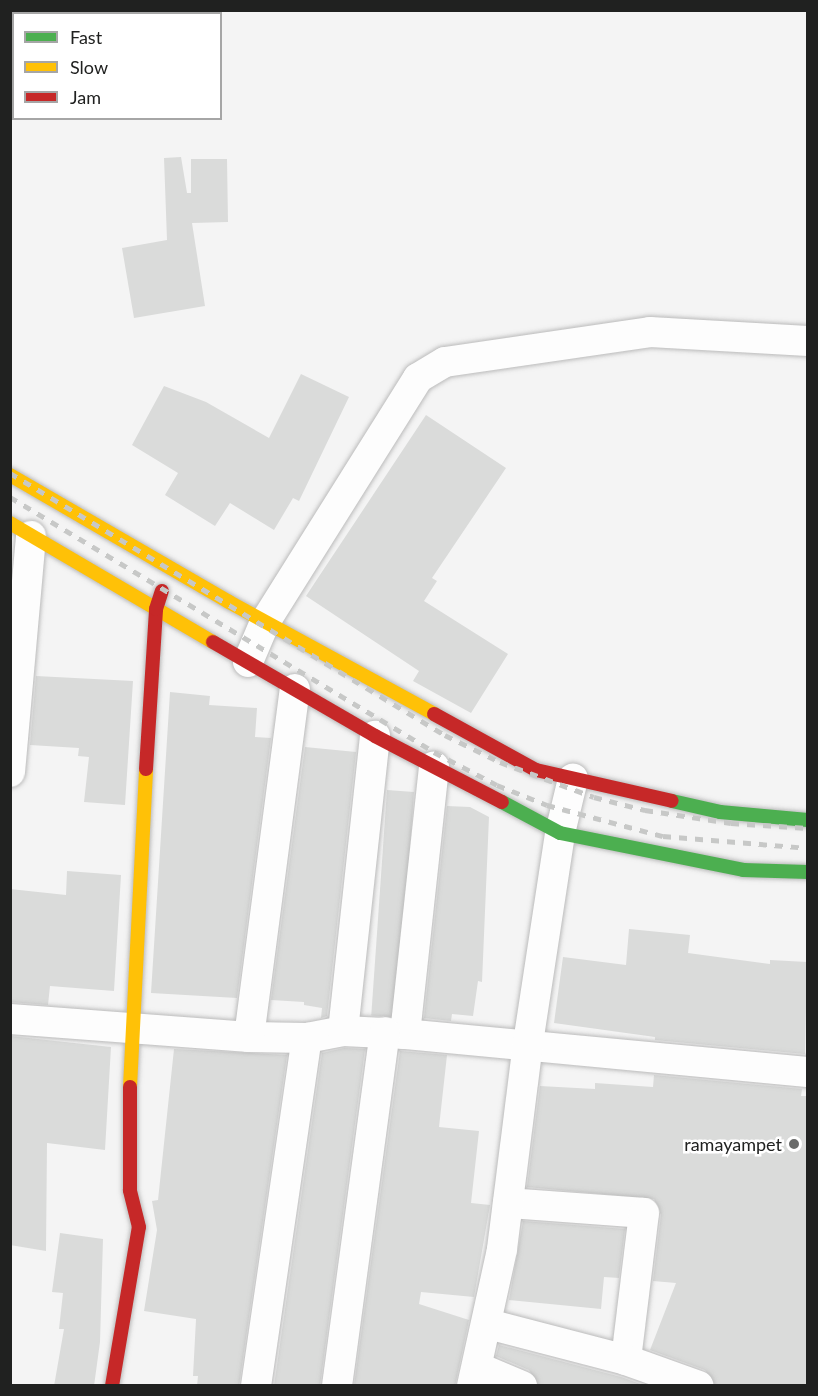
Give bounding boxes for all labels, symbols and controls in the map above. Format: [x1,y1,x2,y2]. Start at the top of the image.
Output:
legend [12,12,222,120]
text: Fast [70,26,102,48]
text: Slow [70,56,108,78]
text: Jam [70,86,101,108]
place label: ramayampet [684,1133,782,1155]
marker: ramayampet [787,1137,801,1151]

